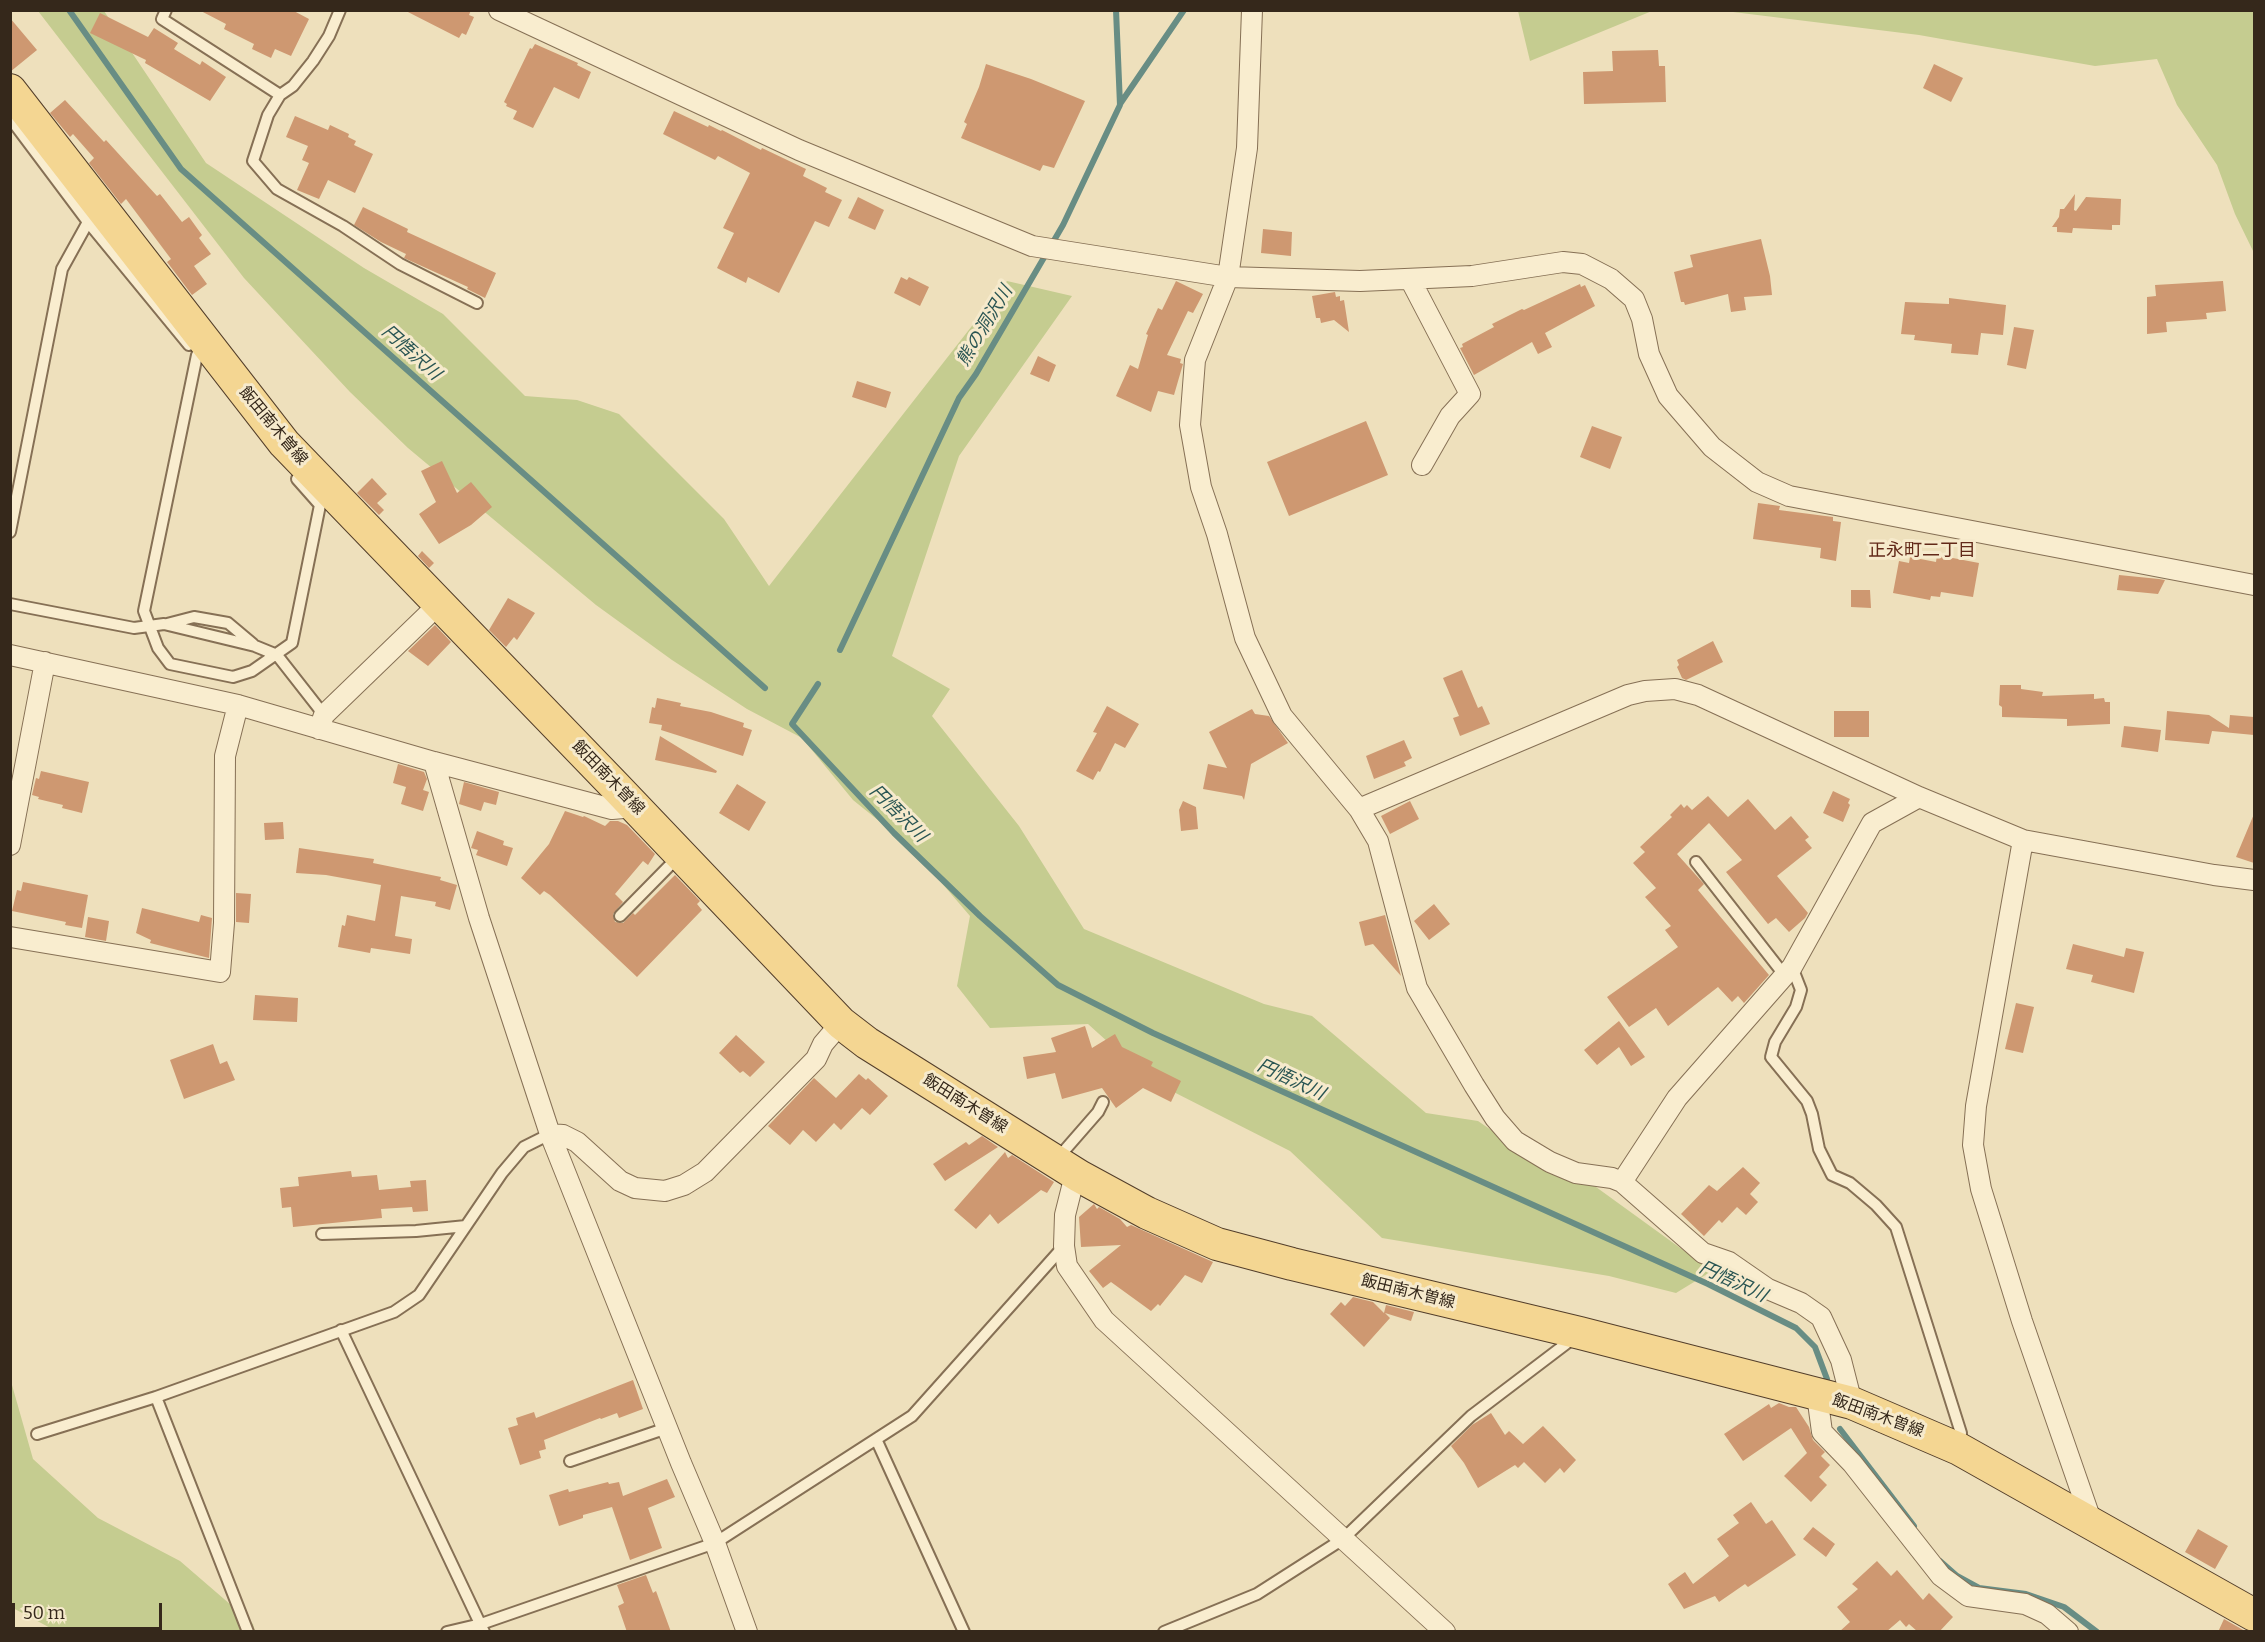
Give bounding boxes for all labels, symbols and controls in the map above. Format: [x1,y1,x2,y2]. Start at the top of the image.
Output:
water label: 熊の洞沢川 [953,282,1017,370]
water label: 円悟沢川 [377,321,445,385]
street label: 飯田南木曽線 [235,383,311,469]
district label: 正永町二丁目 [1868,540,1976,562]
street label: 飯田南木曽線 [568,737,648,819]
water label: 円悟沢川 [865,781,931,847]
water label: 円悟沢川 [1254,1055,1328,1105]
street label: 飯田南木曽線 [919,1070,1011,1138]
water label: 円悟沢川 [1696,1257,1770,1307]
street label: 飯田南木曽線 [1359,1271,1457,1313]
street label: 飯田南木曽線 [1830,1391,1926,1441]
scale bar [15,1591,165,1629]
text: 50 m [23,1602,65,1624]

